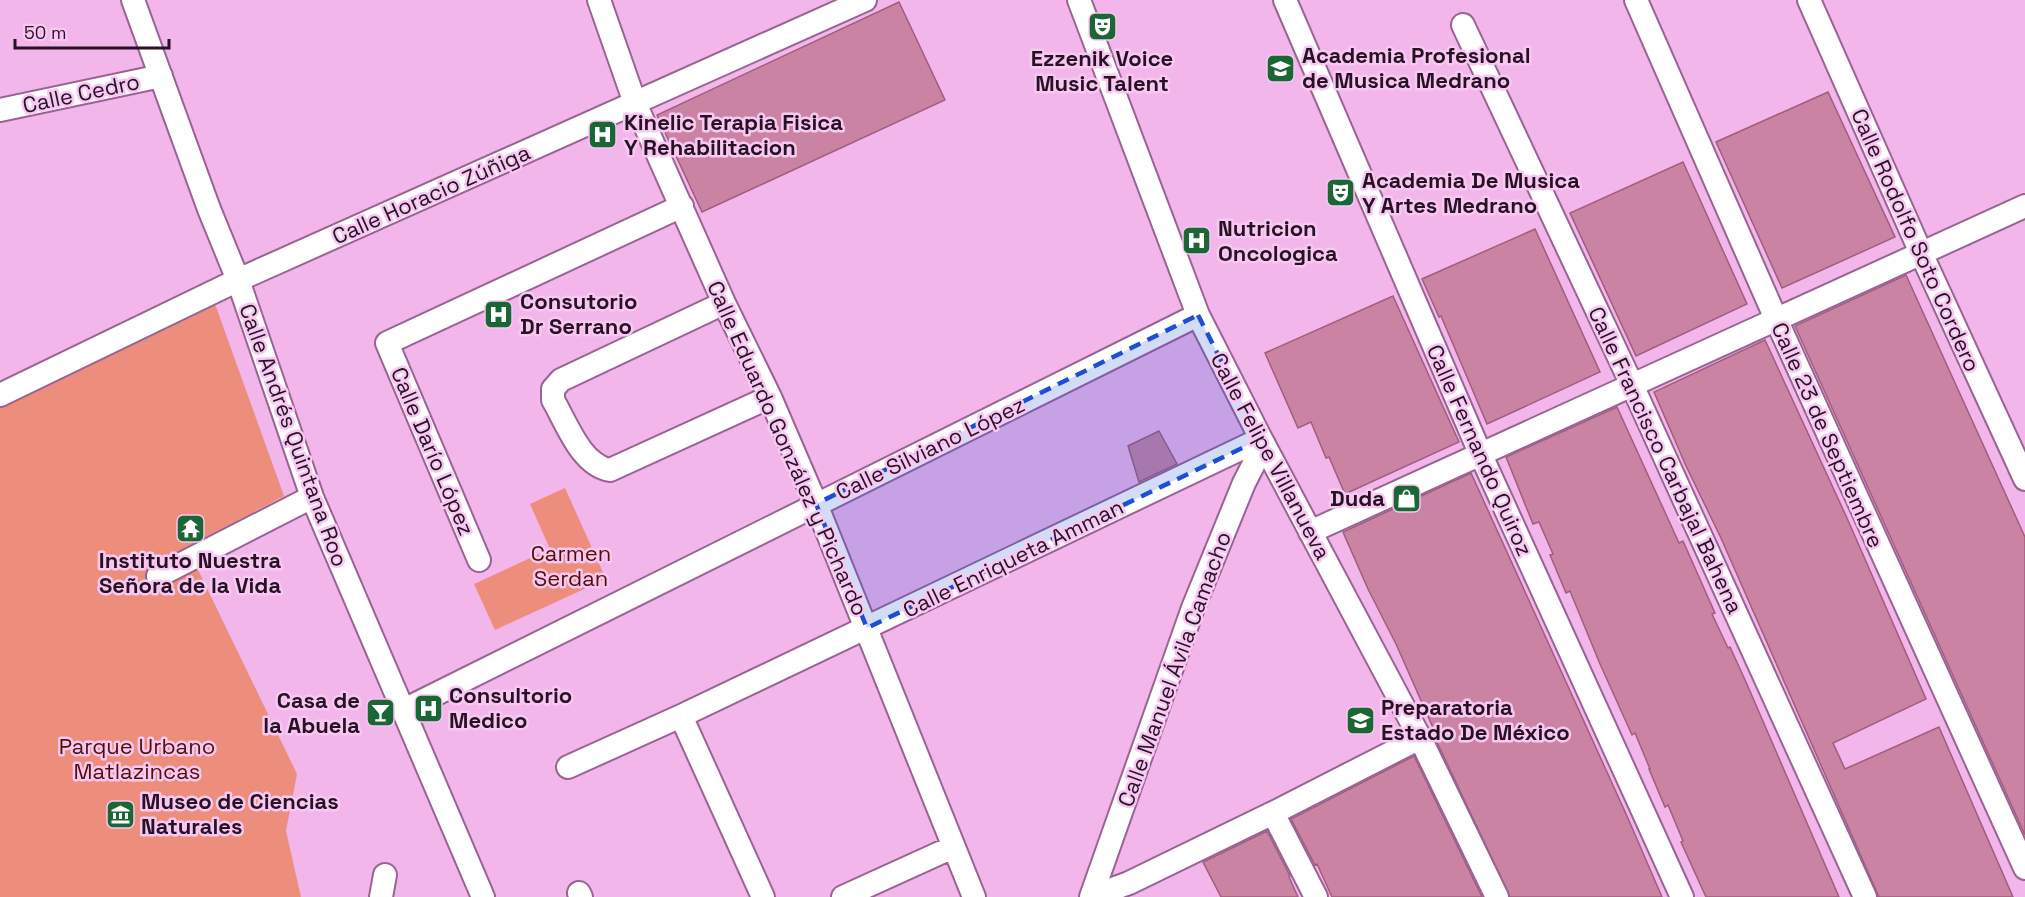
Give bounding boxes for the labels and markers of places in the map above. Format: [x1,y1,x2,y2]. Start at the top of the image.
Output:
theatre icon: Ezzenik Voice Music Talent [1086,10,1118,42]
place label: Academia Profesional de Musica Medrano [1302,41,1531,94]
place label: Ezzenik Voice Music Talent [1031,44,1173,97]
school or university icon: Academia Profesional de Musica Medrano [1265,52,1297,84]
place label: Kinelic Terapia Fisica Y Rehabilitacion [624,108,843,161]
hospital icon: Kinelic Terapia Fisica Y Rehabilitacion [587,119,619,151]
place label: Academia De Musica Y Artes Medrano [1362,166,1580,219]
theatre icon: Academia De Musica Y Artes Medrano [1325,177,1357,209]
place label: Nutricion Oncologica [1218,214,1338,267]
hospital icon: Nutricion Oncologica [1181,225,1213,257]
place label: Consutorio Dr Serrano [520,287,637,340]
hospital icon: Consutorio Dr Serrano [483,298,515,330]
shop icon: Duda [1390,482,1422,514]
place label: Duda [1330,484,1385,512]
temple icon: Instituto Nuestra Señora de la Vida [174,512,206,544]
place label: Instituto Nuestra Señora de la Vida [99,546,281,599]
place label: Consultorio Medico [449,681,572,734]
place label: Casa de la Abuela [263,686,360,739]
hospital icon: Consultorio Medico [412,692,444,724]
place label: Preparatoria Estado De México [1381,693,1570,746]
bar icon: Casa de la Abuela [365,697,397,729]
school or university icon: Preparatoria Estado De México [1344,704,1376,736]
place label: Museo de Ciencias Naturales [141,787,339,840]
museum icon: Museo de Ciencias Naturales [104,798,136,830]

